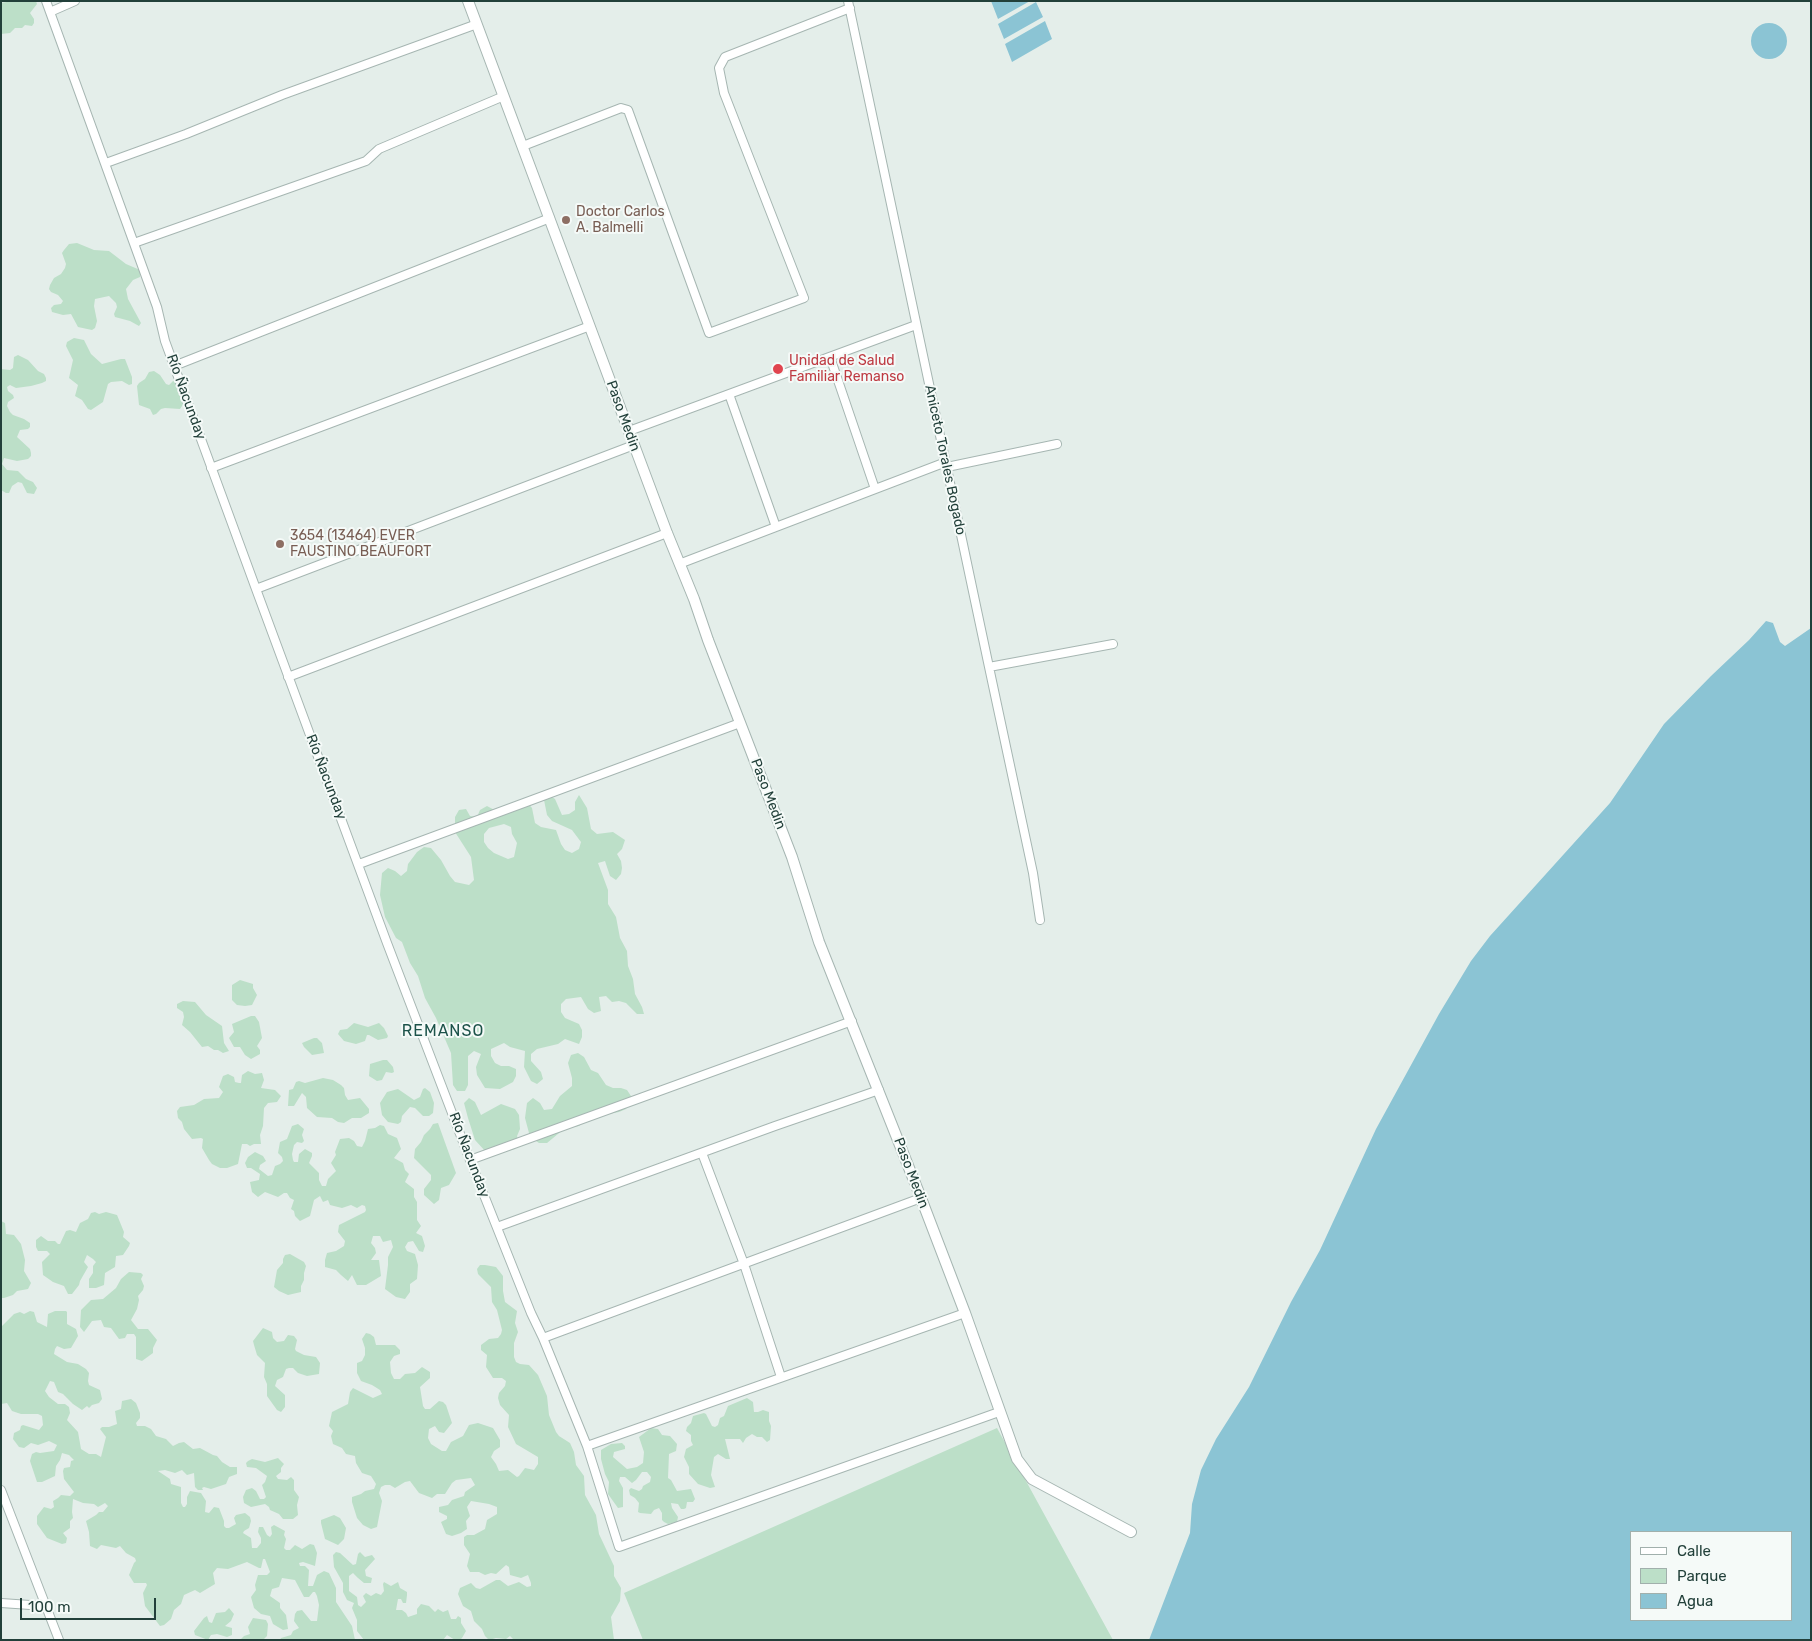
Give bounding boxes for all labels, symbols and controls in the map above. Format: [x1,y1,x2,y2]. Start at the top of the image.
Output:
place label: Doctor Carlos A. Balmelli [576,204,665,236]
marker: Doctor Carlos A. Balmelli [560,214,572,226]
street label: Río Ñacunday [163,352,209,442]
place label: Unidad de Salud Familiar Remanso [789,353,904,386]
marker: Unidad de Salud Familiar Remanso [771,362,785,376]
street label: Paso Medin [602,378,644,454]
street label: Aniceto Torales Bogado [921,383,969,537]
place label: 3654 (13464) EVER FAUSTINO BEAUFORT [290,528,431,560]
marker: 3654 (13464) EVER FAUSTINO BEAUFORT [274,538,286,550]
street label: Río Ñacunday [302,732,350,822]
street label: Paso Medin [747,756,789,832]
district label: REMANSO [401,1021,485,1041]
street label: Río Ñacunday [445,1110,493,1200]
street label: Paso Medin [890,1135,932,1211]
legend [1630,1531,1792,1621]
text: Calle [1677,1542,1711,1560]
text: Parque [1677,1567,1727,1585]
scale bar [22,1588,159,1620]
text: Agua [1677,1592,1713,1610]
text: 100 m [28,1598,70,1616]

